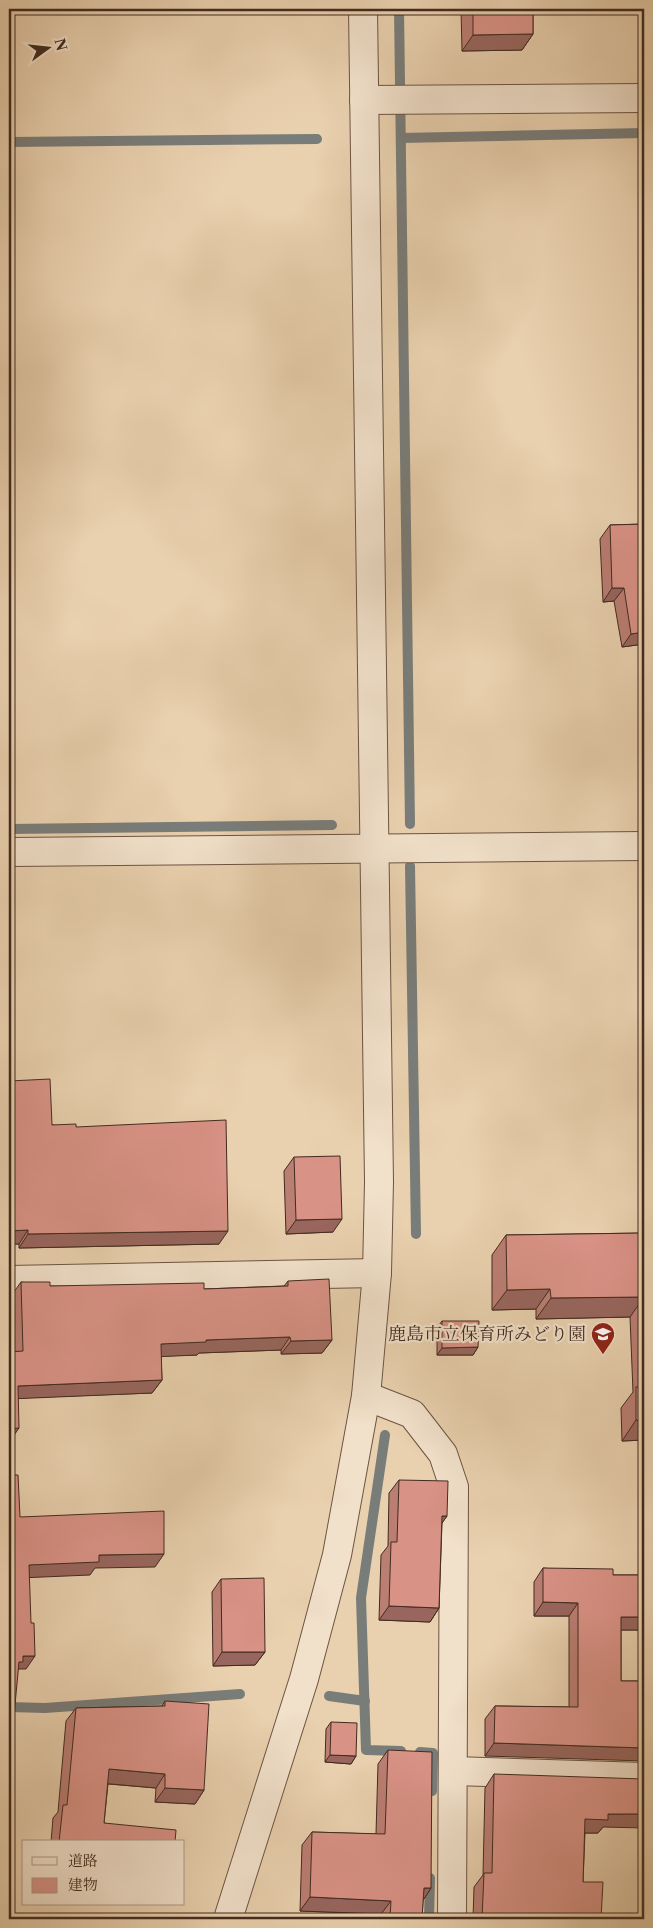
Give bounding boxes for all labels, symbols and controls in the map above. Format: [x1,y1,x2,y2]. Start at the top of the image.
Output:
north arrow [22,22,72,72]
text: N [50,36,71,53]
school or university icon: 鹿島市立保育所みどり園 [590,1321,616,1355]
place label: 鹿島市立保育所みどり園 [388,1323,586,1345]
legend [22,1840,185,1906]
text: 道路 [68,1851,98,1870]
text: 建物 [68,1875,98,1894]

